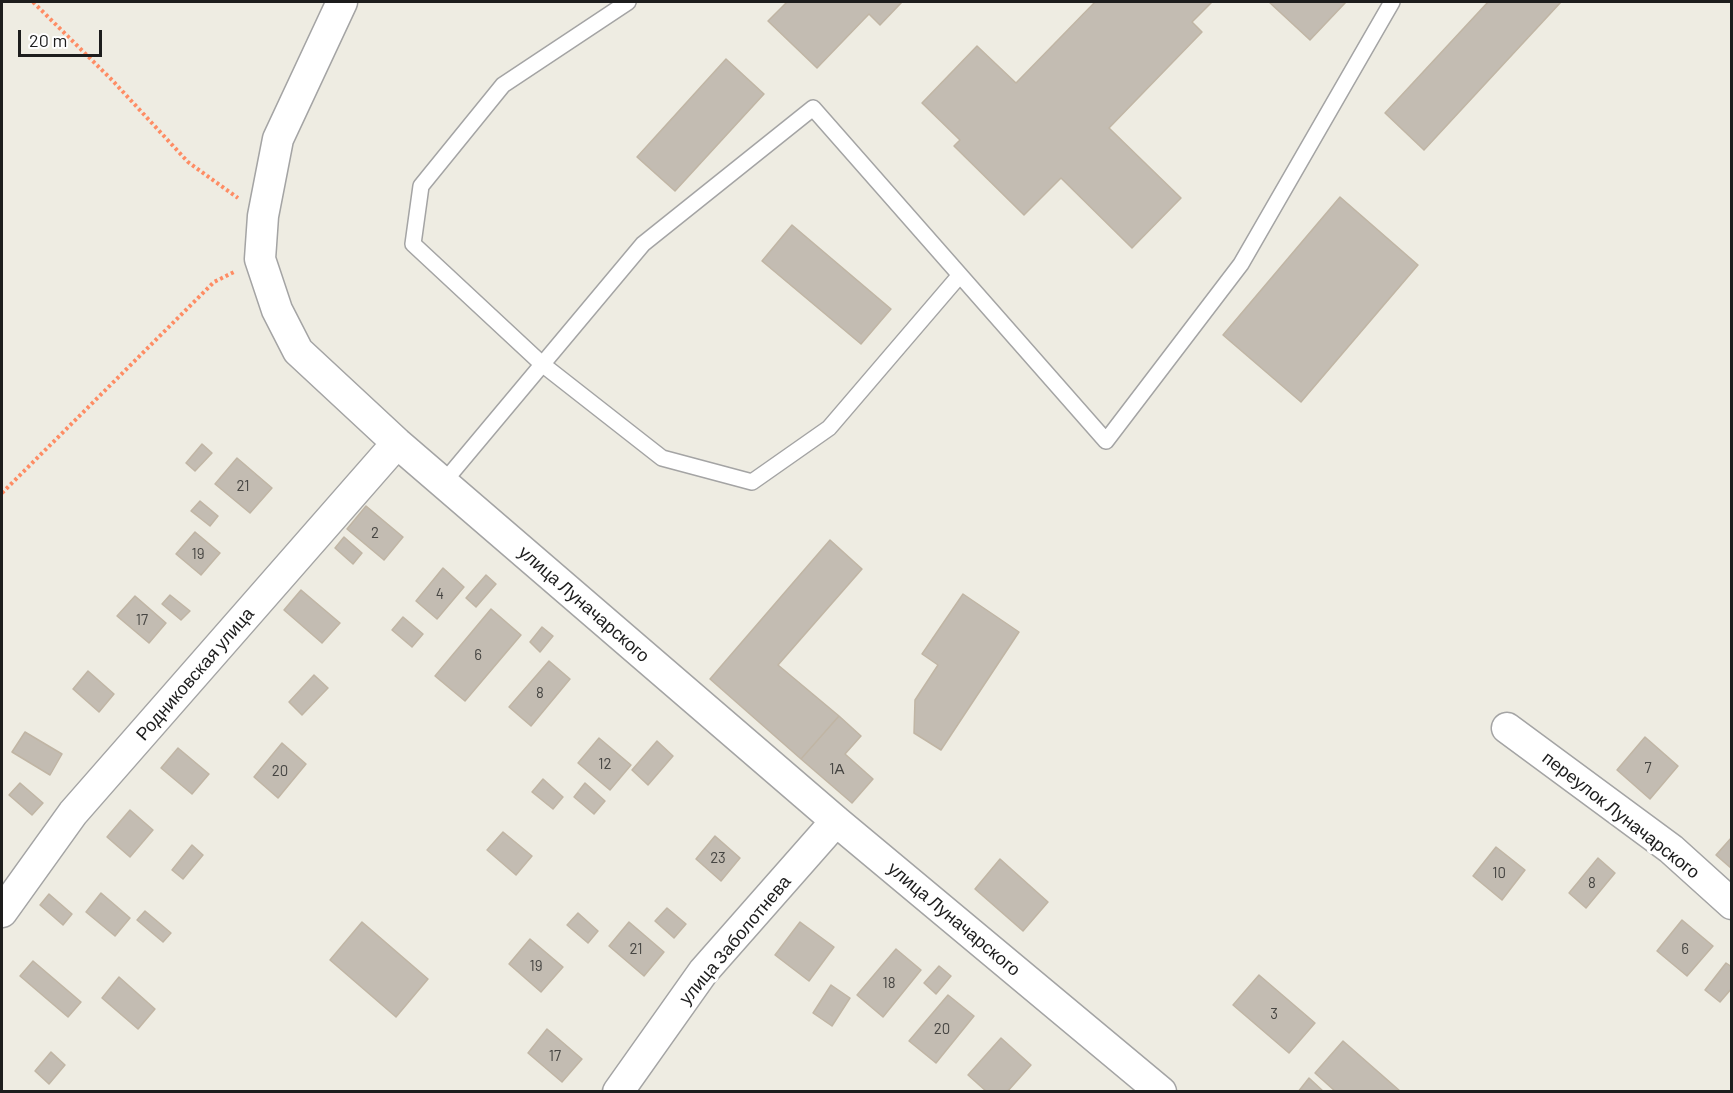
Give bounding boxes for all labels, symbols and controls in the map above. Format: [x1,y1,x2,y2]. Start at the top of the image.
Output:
scale bar [21,18,105,56]
text: 20 m [29,29,67,51]
house number: 21 [236,477,250,495]
house number: 2 [371,524,379,542]
street label: улица Луначарского [514,541,654,667]
house number: 19 [191,545,205,563]
house number: 4 [436,585,444,603]
street label: Родниковская улица [131,603,259,745]
house number: 17 [136,611,148,629]
house number: 6 [474,646,482,664]
house number: 8 [536,684,544,702]
street label: переулок Луначарского [1538,747,1704,883]
house number: 12 [598,755,612,773]
house number: 7 [1644,759,1652,777]
house number: 1А [829,760,845,778]
house number: 20 [272,762,288,780]
house number: 23 [710,849,726,867]
street label: улица Луначарского [883,857,1025,981]
house number: 10 [1492,864,1506,882]
street label: улица Заболотнева [675,871,795,1009]
house number: 8 [1588,874,1596,892]
house number: 21 [629,940,643,958]
house number: 6 [1681,940,1689,958]
house number: 19 [529,957,543,975]
house number: 18 [882,974,896,992]
house number: 3 [1270,1005,1278,1023]
house number: 20 [934,1020,950,1038]
house number: 17 [549,1047,561,1065]

